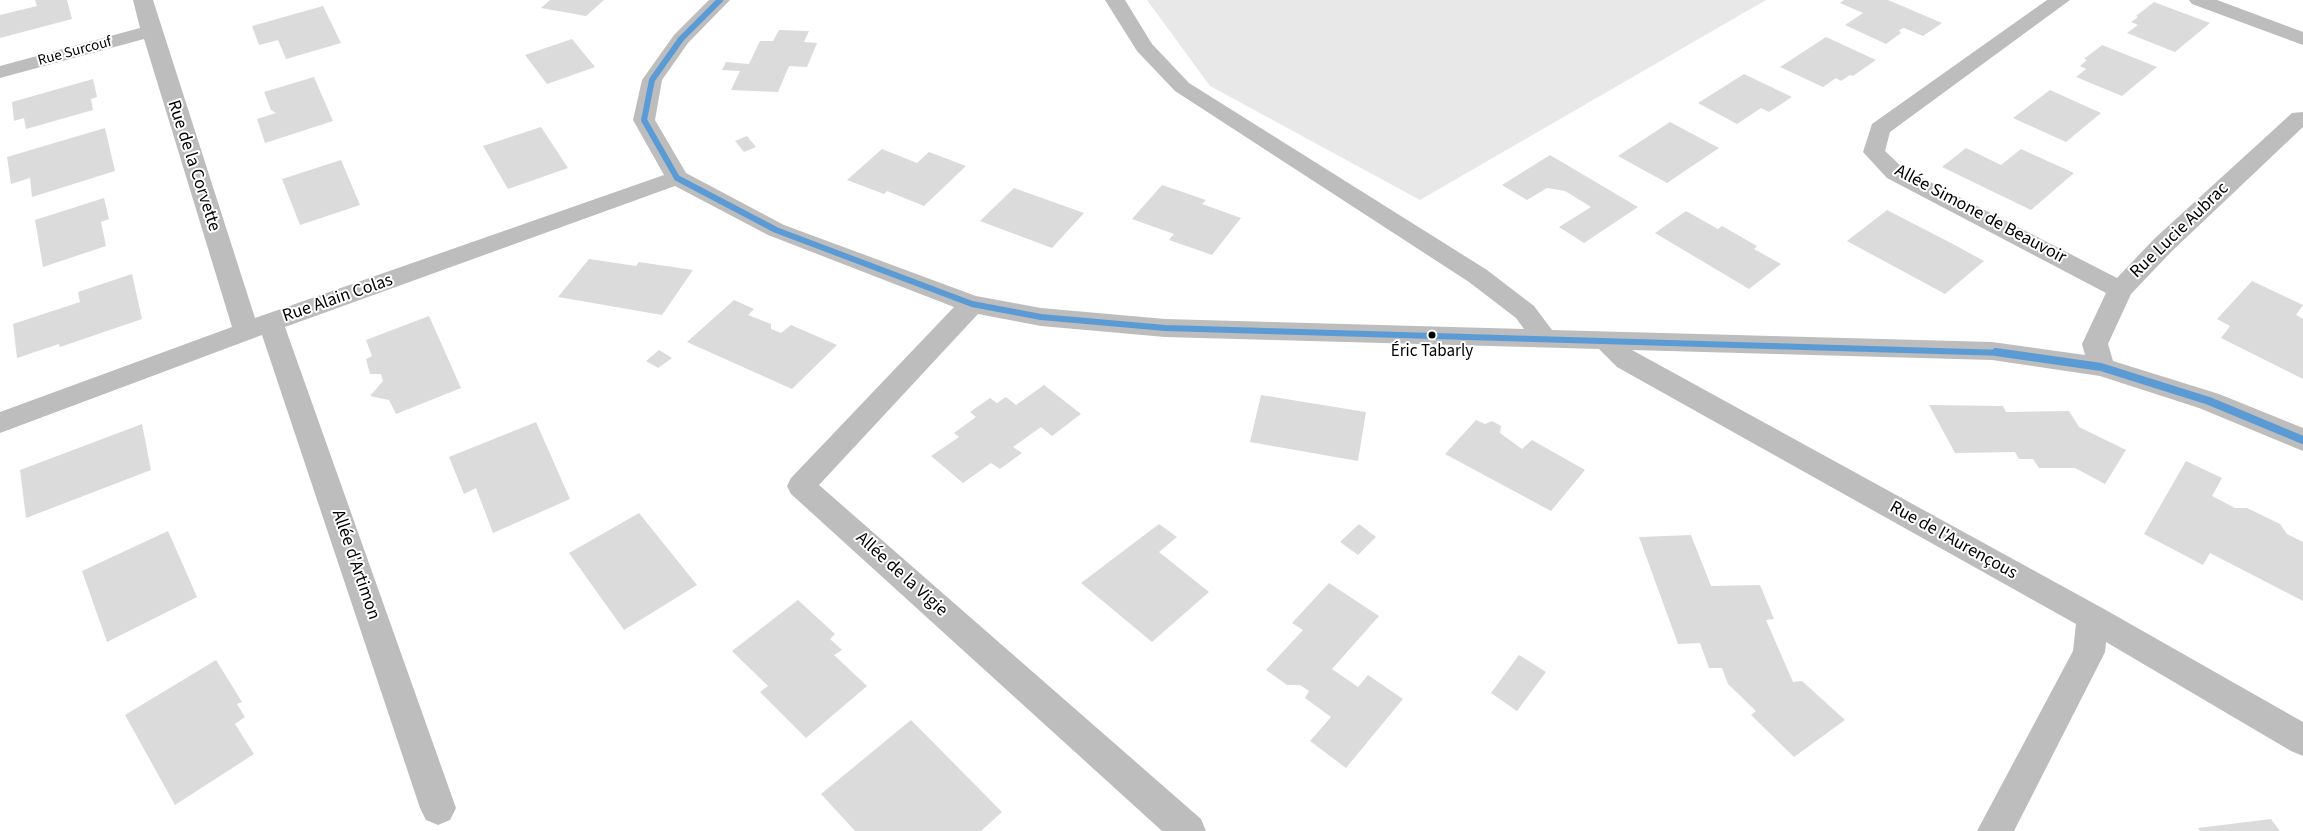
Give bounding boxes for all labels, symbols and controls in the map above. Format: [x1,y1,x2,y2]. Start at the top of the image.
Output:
street label: Rue Surcouf [36,34,114,70]
street label: Rue de la Corvette [162,98,224,234]
street label: Allée Simone de Beauvoir [1891,161,2069,269]
street label: Rue Lucie Aubrac [2126,179,2234,283]
street label: Rue Alain Colas [280,270,396,328]
marker: Éric Tabarly [1427,330,1437,340]
place label: Éric Tabarly [1391,342,1473,362]
street label: Rue de l'Aurençous [1886,497,2020,585]
street label: Allée d'Artimon [326,507,384,623]
street label: Allée de la Vigie [851,528,951,622]

